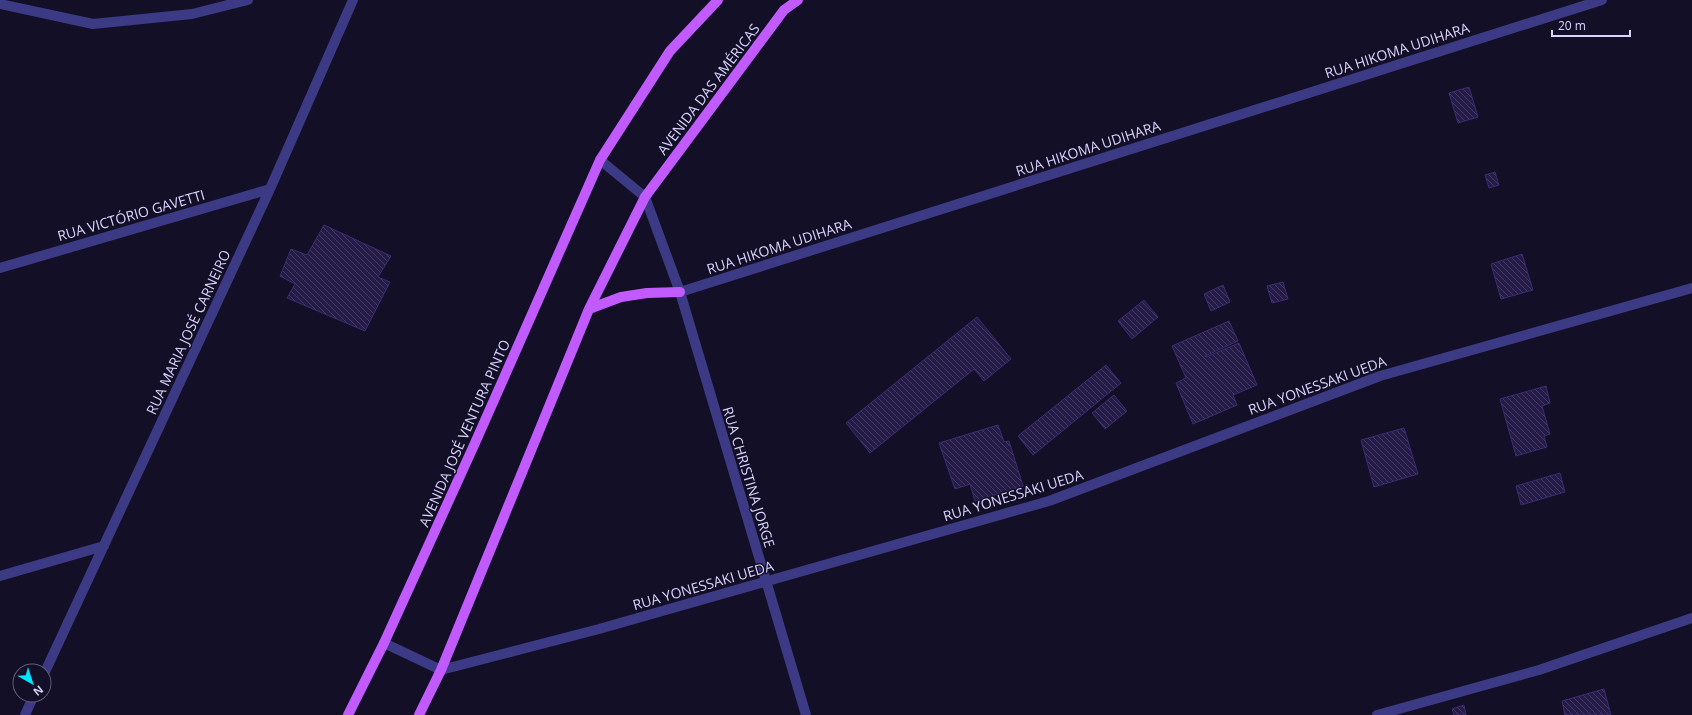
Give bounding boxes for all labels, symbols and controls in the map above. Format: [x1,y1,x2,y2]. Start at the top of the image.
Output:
scale bar [1552,12,1630,38]
text: 20 m [1558,17,1586,34]
street label: RUA HIKOMA UDIHARA [1322,18,1472,82]
street label: AVENIDA DAS AMÉRICAS [652,20,764,158]
street label: RUA HIKOMA UDIHARA [1013,116,1163,180]
street label: RUA VICTÓRIO GAVETTI [55,185,207,245]
street label: RUA HIKOMA UDIHARA [704,214,854,278]
street label: RUA MARIA JOSÉ CARNEIRO [141,246,235,417]
street label: AVENIDA JOSÉ VENTURA PINTO [414,336,514,530]
street label: RUA YONESSAKI UEDA [1245,351,1389,419]
street label: RUA CHRISTINA JORGE [718,404,780,550]
street label: RUA YONESSAKI UEDA [941,465,1086,525]
street label: RUA YONESSAKI UEDA [630,556,776,614]
north arrow [12,663,52,703]
text: N [30,683,47,700]

